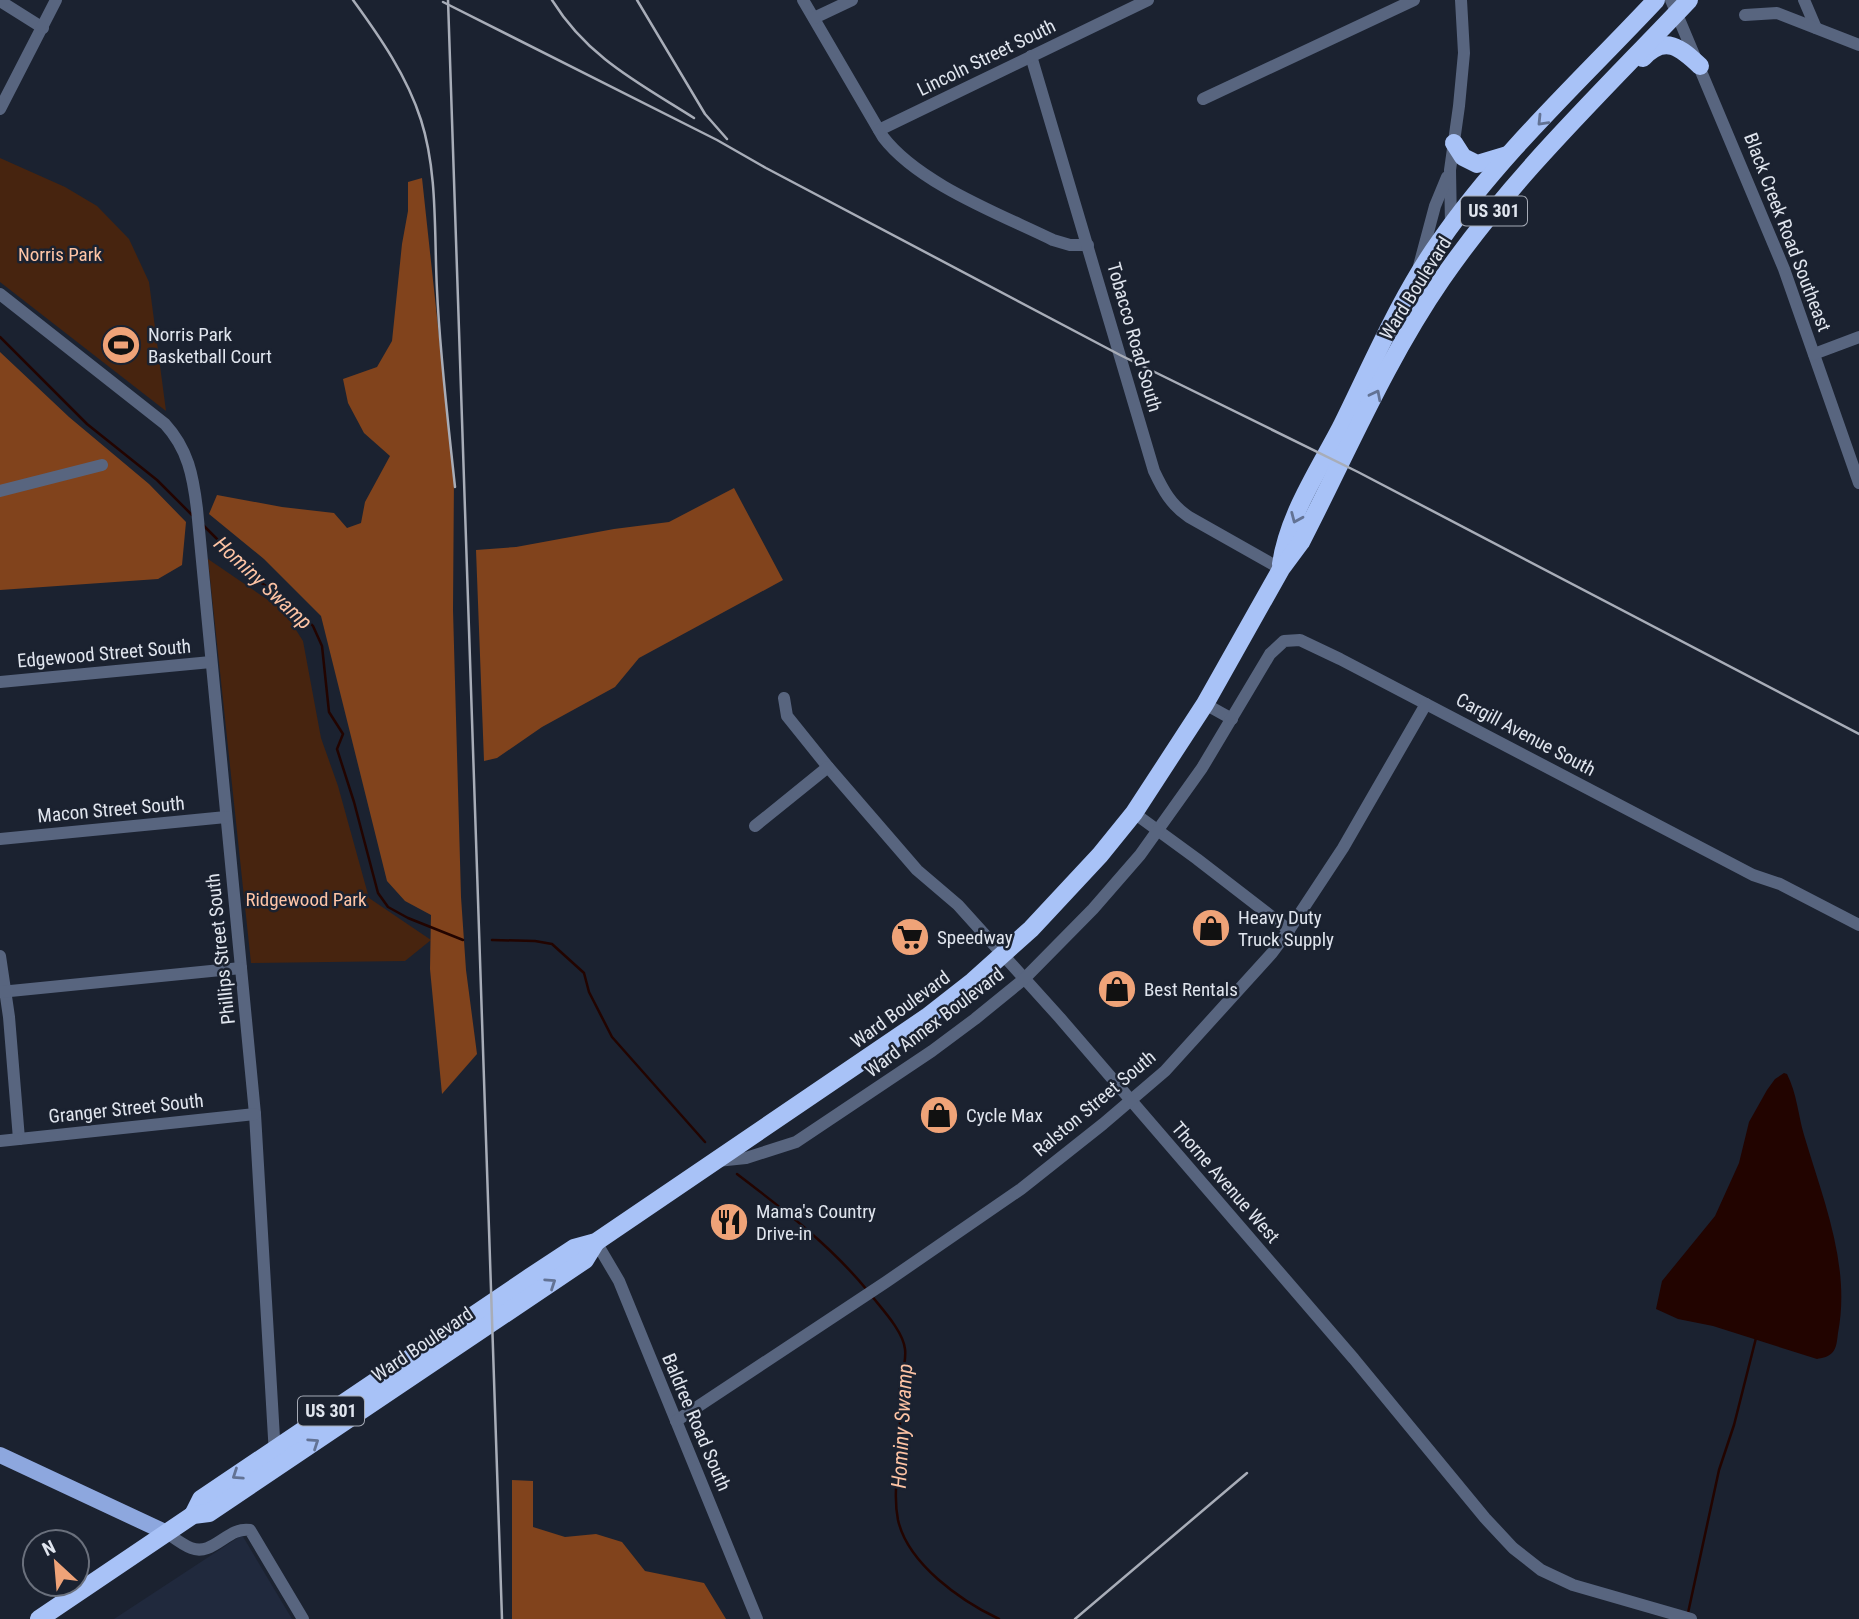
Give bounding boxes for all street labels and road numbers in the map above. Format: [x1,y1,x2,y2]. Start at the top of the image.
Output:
street label: Lincoln Street South [913,14,1059,101]
street label: Black Creek Road Southeast [1739,130,1836,335]
road number: US 301 [1461,196,1527,226]
street label: Ward Boulevard [1375,233,1456,344]
street label: Tobacco Road South [1102,260,1167,414]
street label: Edgewood Street South [16,634,192,673]
street label: Cargill Avenue South [1452,688,1599,781]
street label: Macon Street South [37,792,186,827]
street label: Phillips Street South [201,872,240,1026]
street label: Ward Annex Boulevard [860,963,1008,1082]
street label: Ward Boulevard [846,966,954,1053]
street label: Ralston Street South [1028,1045,1160,1161]
street label: Granger Street South [47,1089,205,1128]
street label: Thorne Avenue West [1167,1117,1285,1248]
street label: Ward Boulevard [367,1302,477,1387]
street label: Baldree Road South [657,1350,736,1494]
road number: US 301 [298,1396,364,1426]

